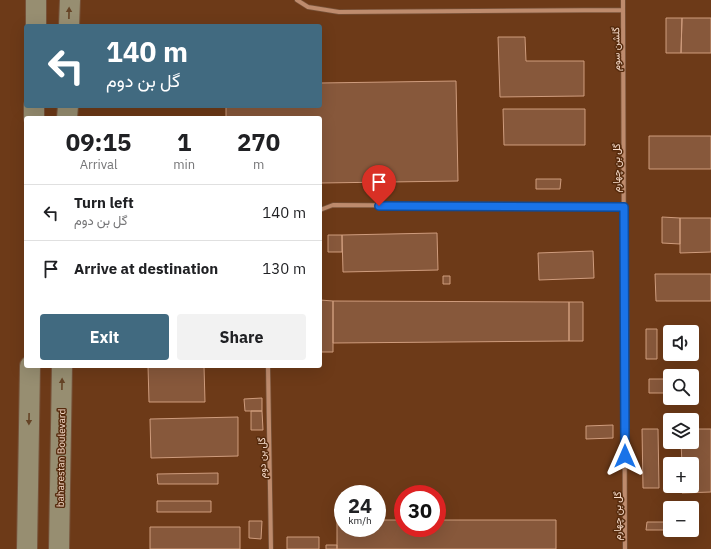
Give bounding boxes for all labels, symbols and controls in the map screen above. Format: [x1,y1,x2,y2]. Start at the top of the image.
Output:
one-way arrow [66,7,73,19]
street label: گلشن سوم [609,26,623,71]
text: 140 m [106,33,188,70]
icon: left [40,40,92,92]
text: گل بن دوم [106,69,180,92]
text: 09:15 [66,126,131,158]
text: 1 [177,126,191,158]
text: 270 [237,126,280,158]
street label: گل بن چهارم [610,143,624,192]
text: Arrival [80,156,118,173]
text: min [173,156,195,173]
text: m [253,156,264,173]
pin [362,165,396,206]
icon: arrive [368,171,390,193]
text: Turn left [74,193,134,212]
icon: left [40,202,62,224]
text: 140 m [262,203,306,222]
text: گل بن دوم [74,212,128,229]
icon: arrive [40,258,62,280]
text: Arrive at destination [74,259,218,278]
text: 130 m [262,259,306,278]
button: Exit [40,314,169,360]
button: Share [177,314,306,360]
map controls [663,325,699,537]
button: sound [663,325,699,361]
button: search [663,369,699,405]
one-way arrow [59,377,65,390]
street label: baharestan Boulevard [54,409,68,507]
one-way arrow [26,413,32,426]
button: layers [663,413,699,449]
position arrow [604,435,646,477]
street label: گل بن دوم [255,437,269,479]
button: + [663,457,699,493]
speed limit sign: 30 [394,485,446,537]
street label: گل بن چهارم [611,491,625,540]
text: 24 [348,492,372,519]
button: − [663,501,699,537]
text: km/h [348,514,372,527]

